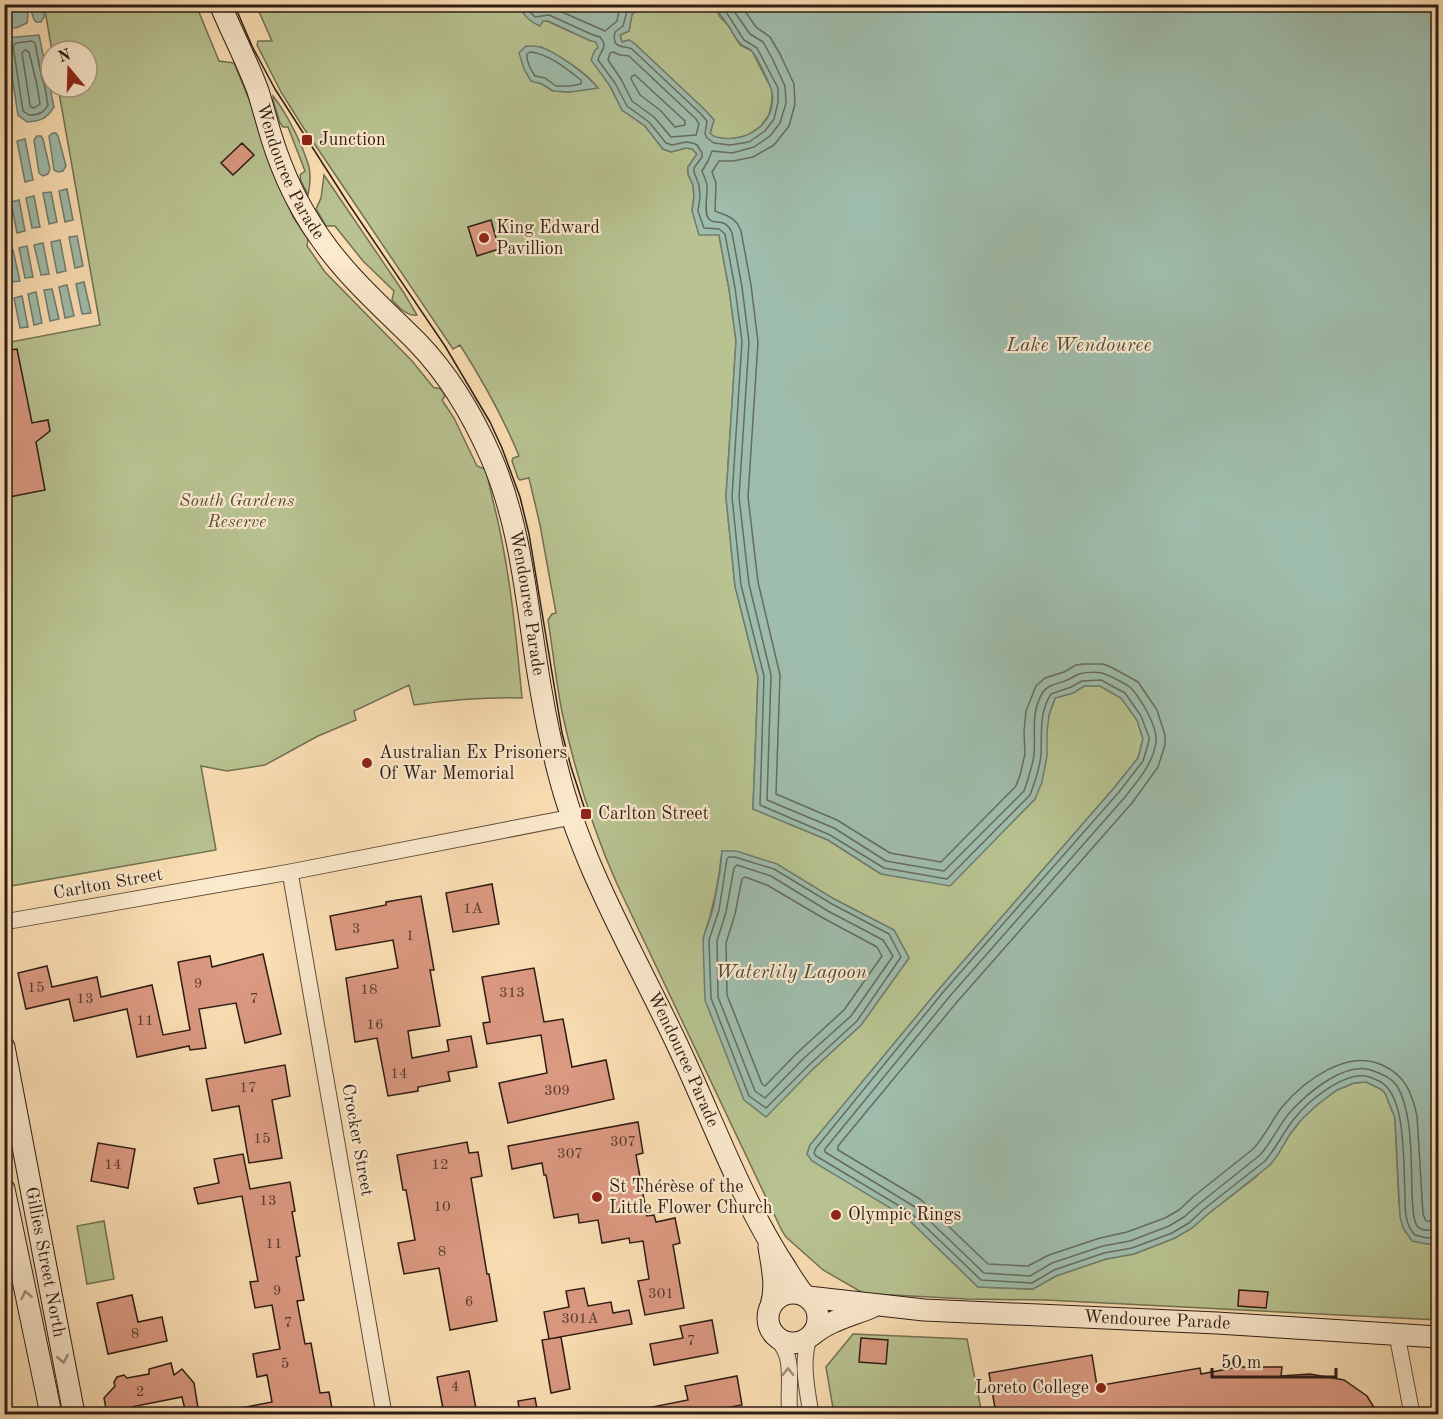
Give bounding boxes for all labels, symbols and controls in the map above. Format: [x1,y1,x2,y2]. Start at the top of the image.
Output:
north arrow [39,39,99,99]
text: N [56,47,74,66]
street label: Wendouree Parade [253,102,328,243]
place label: Junction [319,131,386,149]
marker: Junction [300,133,314,147]
place label: King Edward Pavillion [496,219,600,258]
marker: King Edward Pavillion [477,231,491,245]
water label: Lake Wendouree [1005,336,1152,356]
park label: South Gardens Reserve [179,492,295,531]
street label: Wendouree Parade [506,529,547,677]
place label: Australian Ex Prisoners Of War Memorial [379,744,568,783]
marker: Australian Ex Prisoners Of War Memorial [360,756,374,770]
place label: Carlton Street [598,805,709,823]
marker: Carlton Street [579,807,593,821]
street label: Carlton Street [52,866,164,902]
house number: 1A [463,902,484,917]
house number: 3 [352,922,360,937]
house number: 1 [406,929,414,944]
water label: Waterlily Lagoon [715,963,867,983]
house number: 9 [194,977,202,992]
house number: 15 [27,981,45,996]
house number: 18 [360,983,378,998]
house number: 313 [499,986,525,1001]
street label: Wendouree Parade [644,989,722,1130]
house number: 13 [76,992,94,1007]
house number: 7 [250,992,258,1007]
house number: 11 [136,1014,154,1029]
house number: 16 [366,1018,384,1033]
house number: 14 [390,1067,408,1082]
house number: 17 [239,1081,257,1096]
street label: Crocker Street [338,1082,376,1198]
house number: 309 [544,1084,570,1099]
house number: 15 [253,1132,271,1147]
house number: 307 [610,1135,636,1150]
house number: 307 [557,1147,583,1162]
house number: 14 [104,1158,122,1173]
house number: 12 [431,1158,449,1173]
place label: St Thérèse of the Little Flower Church [609,1178,773,1217]
street label: Gillies Street North [22,1185,68,1339]
marker: St Thérèse of the Little Flower Church [590,1190,604,1204]
house number: 13 [259,1194,277,1209]
house number: 10 [433,1200,451,1215]
place label: Olympic Rings [848,1206,962,1224]
marker: Olympic Rings [829,1208,843,1222]
house number: 11 [265,1237,283,1252]
house number: 8 [438,1245,446,1260]
house number: 9 [273,1284,281,1299]
house number: 301 [648,1287,674,1302]
one-way arrow [21,1291,34,1301]
house number: 6 [465,1295,473,1310]
street label: Wendouree Parade [1083,1308,1231,1333]
house number: 301A [561,1312,599,1327]
house number: 7 [284,1316,292,1331]
house number: 8 [131,1327,139,1342]
house number: 7 [687,1334,695,1349]
scale bar [1212,1341,1336,1379]
one-way arrow [56,1353,69,1363]
text: 50 m [1221,1354,1261,1372]
house number: 5 [281,1357,289,1372]
one-way arrow [782,1367,794,1376]
place label: Loreto College [975,1379,1089,1397]
house number: 4 [451,1380,459,1395]
marker: Loreto College [1094,1381,1108,1395]
house number: 2 [136,1385,144,1400]

